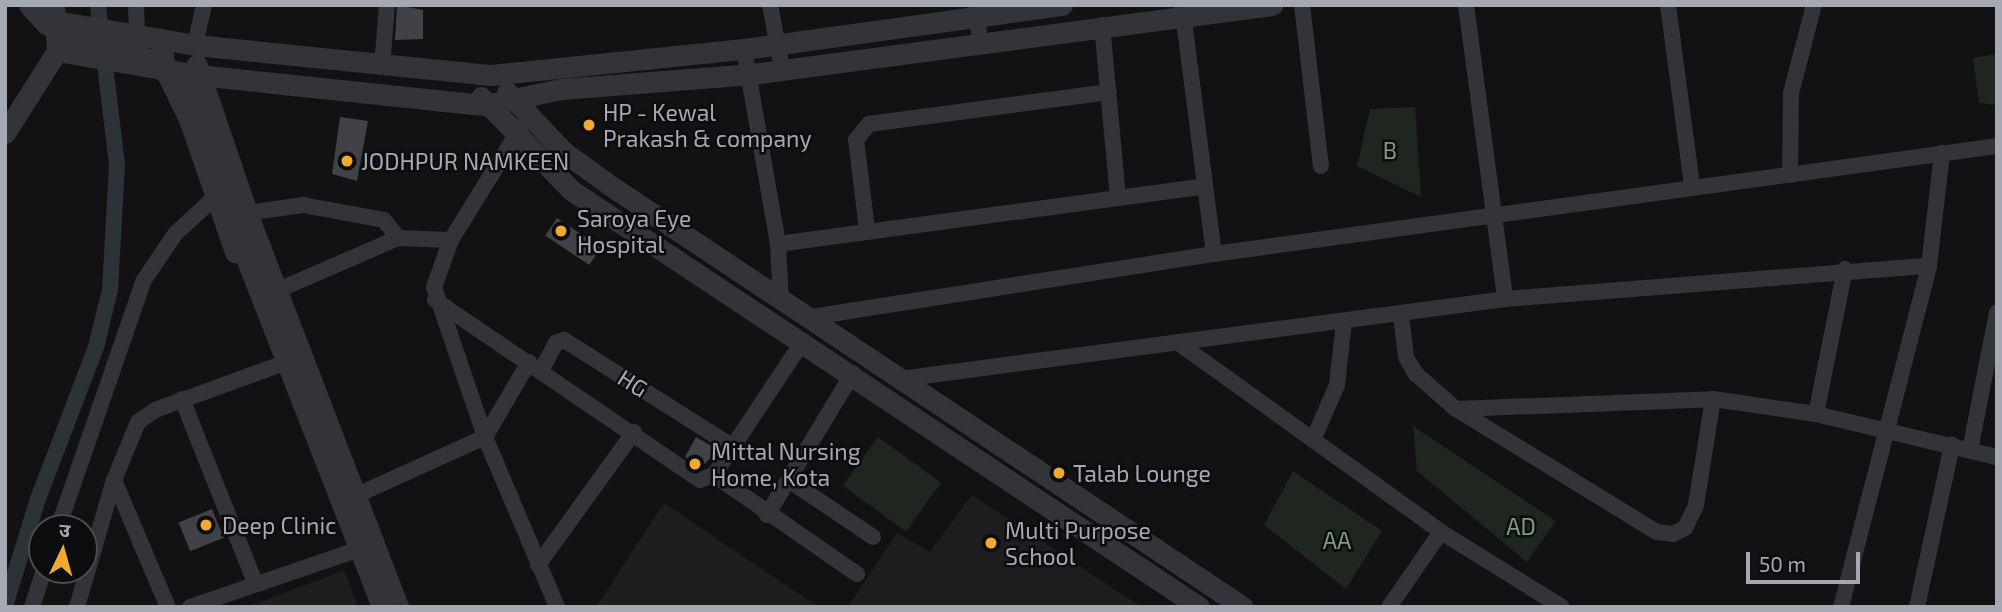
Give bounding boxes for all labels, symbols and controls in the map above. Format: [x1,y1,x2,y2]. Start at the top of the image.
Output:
place label: HP - Kewal Prakash & company [603,98,812,152]
marker: HP - Kewal Prakash & company [581,117,597,133]
park label: B [1383,136,1397,164]
place label: JODHPUR NAMKEEN [361,147,569,175]
marker: JODHPUR NAMKEEN [339,153,355,169]
place label: Saroya Eye Hospital [577,204,691,258]
marker: Saroya Eye Hospital [551,221,571,241]
street label: HG [613,363,653,403]
place label: Mittal Nursing Home, Kota [711,437,861,491]
marker: Mittal Nursing Home, Kota [685,454,705,474]
place label: Talab Lounge [1073,459,1211,487]
marker: Talab Lounge [1051,465,1067,481]
place label: Deep Clinic [222,511,336,539]
park label: AD [1506,512,1536,540]
north arrow [28,514,98,584]
marker: Deep Clinic [196,515,216,535]
place label: Multi Purpose School [1005,516,1151,570]
text: उ [58,518,71,542]
park label: AA [1323,526,1351,554]
marker: Multi Purpose School [983,535,999,551]
scale bar [1750,538,1864,582]
text: 50 m [1759,551,1806,576]

